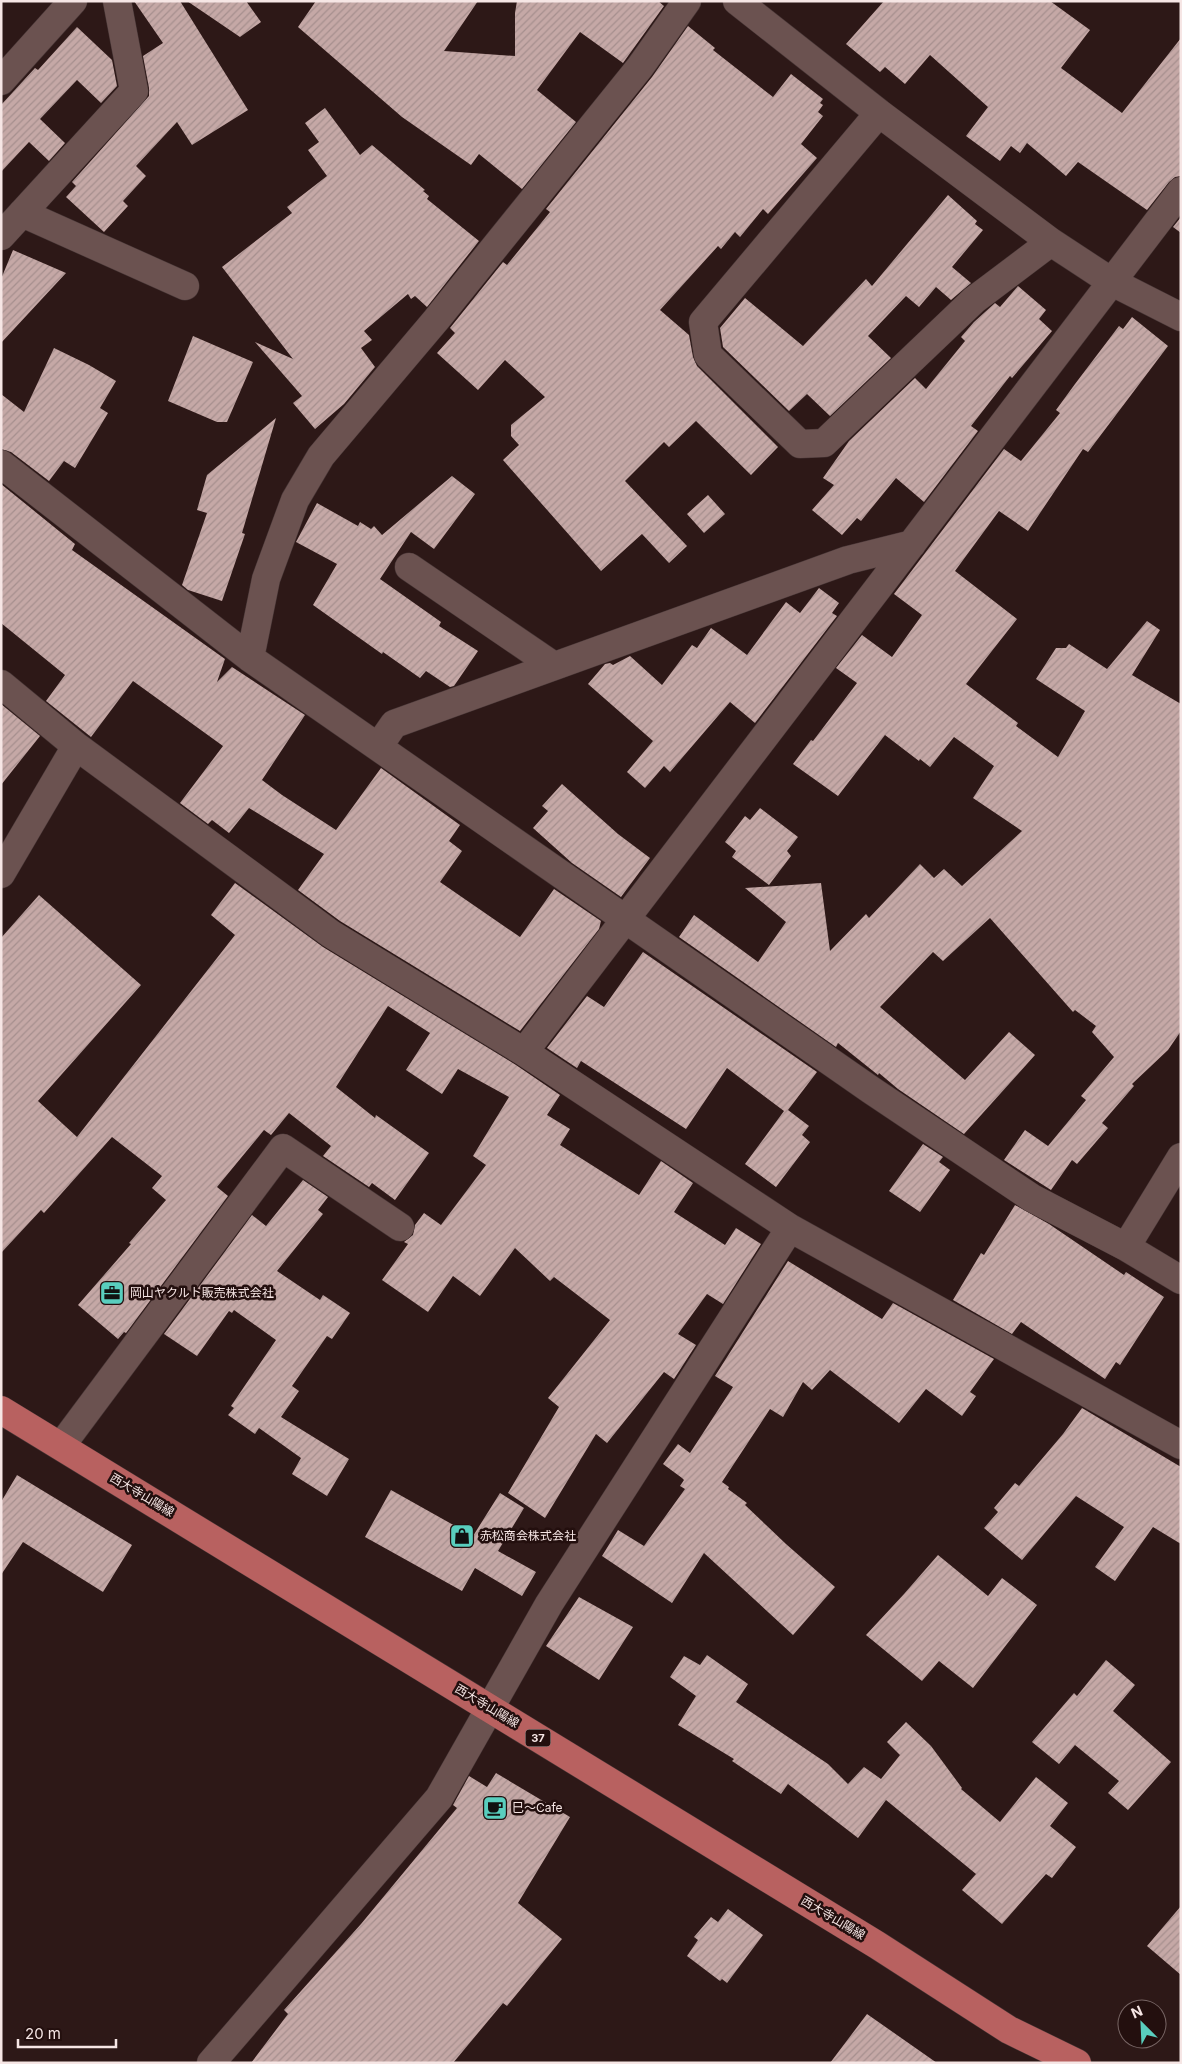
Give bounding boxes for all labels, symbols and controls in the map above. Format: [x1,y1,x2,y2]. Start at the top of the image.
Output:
office icon: 岡山ヤクルト販売株式会社 [99,1280,125,1306]
place label: 岡山ヤクルト販売株式会社 [130,1285,274,1300]
street label: 西大寺山陽線 [108,1470,177,1520]
shop icon: 赤松商会株式会社 [449,1523,475,1549]
place label: 赤松商会株式会社 [480,1528,576,1543]
street label: 西大寺山陽線 [453,1681,522,1731]
road number: 37 [526,1730,550,1746]
cafe icon: 巳～Cafe [482,1795,508,1821]
place label: 巳～Cafe [512,1800,563,1815]
street label: 西大寺山陽線 [799,1893,868,1943]
north arrow [1117,1999,1167,2049]
text: N [1128,2002,1145,2022]
scale bar [18,2016,115,2048]
text: 20 m [25,2024,61,2043]

